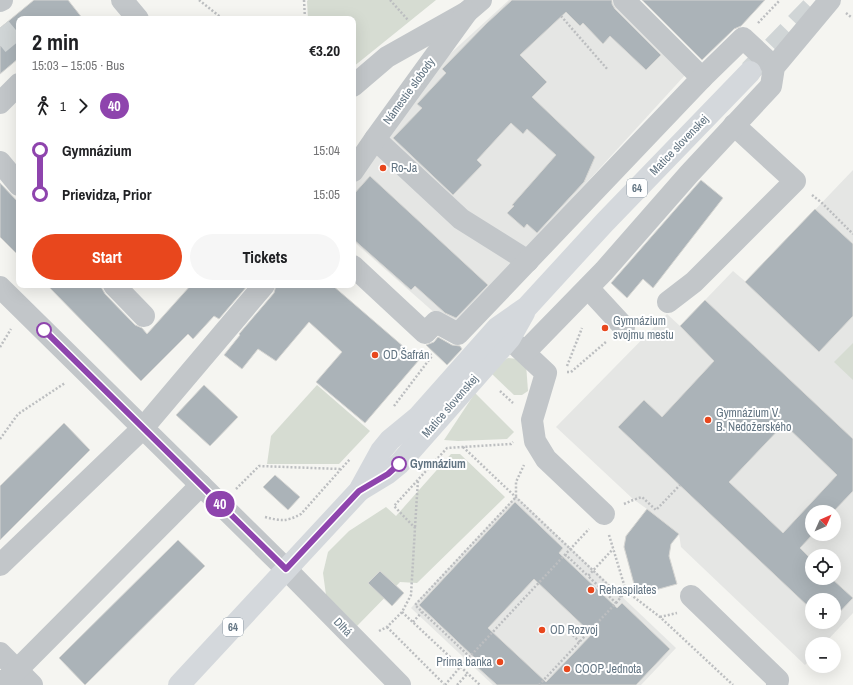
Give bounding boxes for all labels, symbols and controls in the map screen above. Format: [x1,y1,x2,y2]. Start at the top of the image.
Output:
text: 2 min [32,27,79,57]
text: €3.20 [309,40,340,61]
street label: Námestie slobody [379,54,439,128]
text: 15:03 – 15:05 · Bus [32,57,124,74]
icon: walk [32,95,54,117]
icon: forward [72,95,94,117]
text: 40 [108,97,121,115]
text: 1 [60,98,66,115]
street label: Matice slovenskej [646,111,712,179]
text: Gymnázium [62,140,132,161]
text: 15:04 [313,142,340,159]
place label: Ro-Ja [391,160,418,176]
marker: Ro-Ja [378,163,388,173]
road number: 64 [627,179,647,197]
text: Prievidza, Prior [62,184,152,205]
text: 15:05 [313,186,340,203]
button: Start [32,234,182,280]
button: Tickets [190,234,340,280]
place label: Gymnázium svojmu mestu [613,313,674,343]
unlabelled marker [36,322,52,338]
marker: Gymnázium svojmu mestu [600,323,610,333]
place label: OD Šafrán [383,347,430,363]
marker: OD Šafrán [370,350,380,360]
street label: Matice slovenskej [418,371,482,441]
place label: Gymnázium V. B. Nedožerského [716,405,791,435]
marker: Gymnázium V. B. Nedožerského [703,415,713,425]
marker: Gymnázium [391,456,407,472]
place label: Gymnázium [410,456,466,472]
line badge: 40 [202,491,238,517]
text: 40 [214,495,226,513]
north arrow [805,505,841,541]
map controls [805,505,841,673]
button: locate [805,549,841,585]
place label: Rehaspilates [599,582,657,598]
marker: Rehaspilates [586,585,596,595]
button: + [805,593,841,629]
street label: Dlhá [330,614,356,640]
road number: 64 [223,618,243,636]
place label: OD Rozvoj [550,622,598,638]
marker: OD Rozvoj [537,625,547,635]
button: − [805,637,841,673]
place label: Prima banka [436,654,493,670]
marker: Prima banka [495,657,505,667]
place label: COOP Jednota [575,661,642,677]
marker: COOP Jednota [562,664,572,674]

